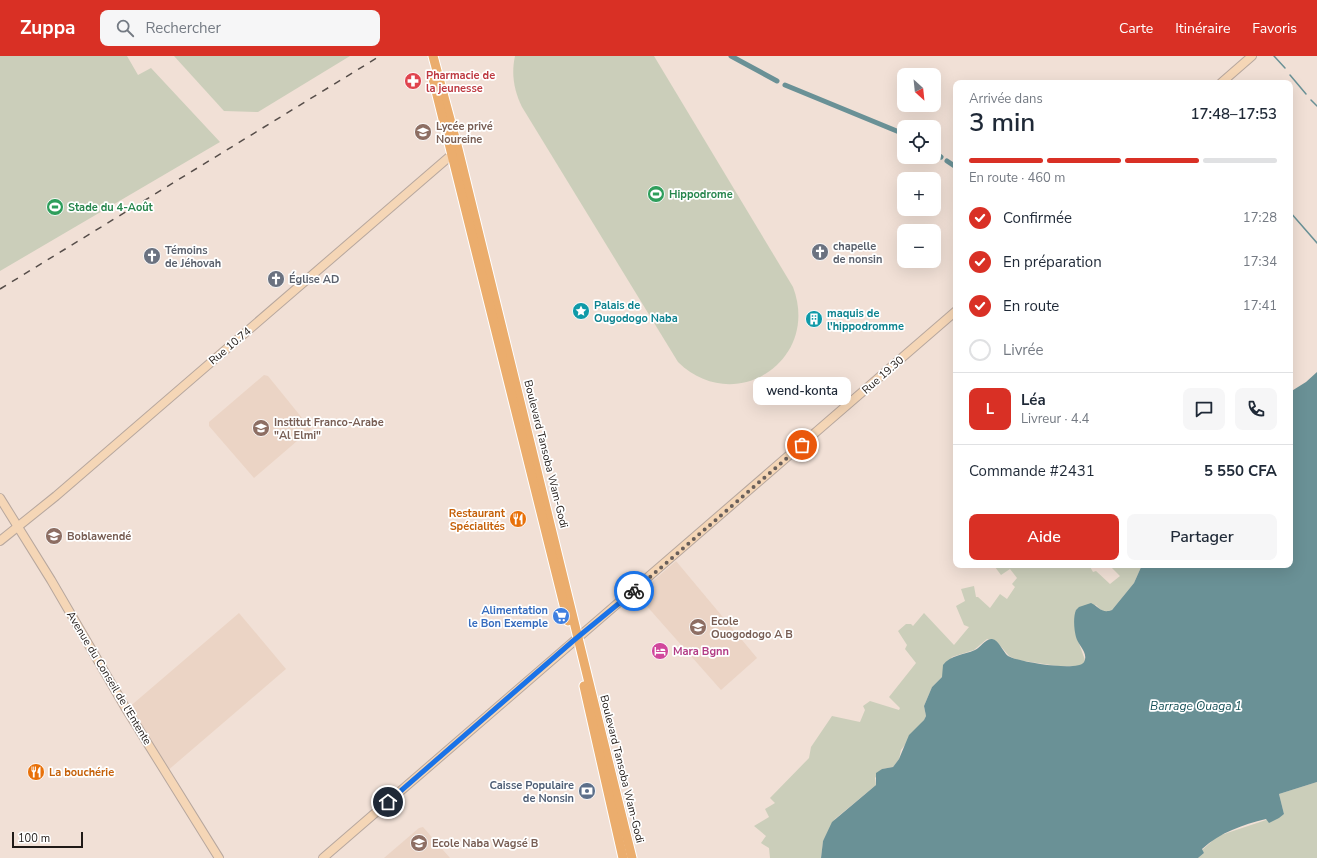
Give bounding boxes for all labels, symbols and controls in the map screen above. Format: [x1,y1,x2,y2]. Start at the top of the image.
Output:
search box [100,10,380,46]
text: Zuppa [20,15,76,41]
icon: search [114,17,136,39]
text: Rechercher [146,18,221,38]
text: Carte [1119,19,1153,38]
text: Itinéraire [1175,19,1230,38]
text: Favoris [1252,19,1297,38]
place label: Pharmacie de la jeunesse [426,68,495,96]
north arrow [897,68,941,112]
map controls [897,68,941,268]
pharmacy icon: Pharmacie de la jeunesse [403,71,423,91]
text: Arrivée dans [969,90,1043,108]
text: 17:48–17:53 [1190,104,1277,124]
text: 3 min [969,105,1035,140]
place label: Lycée privé Noureine [436,119,493,147]
button: locate [897,120,941,164]
school or university icon: Lycée privé Noureine [413,122,433,142]
text: En route · 460 m [969,169,1065,187]
button: + [897,172,941,216]
sports icon: Hippodrome [646,184,666,204]
place label: Hippodrome [669,187,733,202]
sports icon: Stade du 4-Août [45,197,65,217]
place label: Stade du 4-Août [68,200,154,215]
icon: check [969,207,991,229]
text: Confirmée [1003,208,1072,228]
text: 17:28 [1243,209,1277,227]
button: − [897,224,941,268]
place label: chapelle de nonsin [833,239,882,267]
church icon: chapelle de nonsin [810,242,830,262]
place label: Témoins de Jéhovah [165,243,221,271]
church icon: Témoins de Jéhovah [142,246,162,266]
icon: check [969,251,991,273]
text: En préparation [1003,252,1102,272]
text: 17:34 [1243,253,1277,271]
church icon: Église AD [266,269,286,289]
place label: Église AD [289,271,339,287]
icon: check [969,295,991,317]
text: En route [1003,296,1059,316]
text: 17:41 [1243,297,1277,315]
place label: Palais de Ougodogo Naba [594,298,678,326]
place icon: Palais de Ougodogo Naba [571,301,591,321]
place label: maquis de l'hippodromme [827,306,904,334]
building icon: maquis de l'hippodromme [804,309,824,329]
street label: Rue 10.74 [206,324,255,368]
text: Livrée [1003,340,1044,360]
street label: Rue 19.30 [859,352,908,397]
callout: wend-konta [753,377,851,405]
street label: Boulevard Tansoba Wam-Godi [520,378,572,530]
text: wend-konta [766,382,838,400]
button: chat [1183,388,1225,430]
button: phone [1235,388,1277,430]
text: Léa [1021,390,1046,410]
text: L [986,399,994,419]
text: Livreur · 4.4 [1021,410,1089,428]
place label: Institut Franco-Arabe "Al Elmi" [274,415,384,443]
school or university icon: Institut Franco-Arabe "Al Elmi" [251,418,271,438]
pin [785,428,819,462]
icon: bag [791,434,813,456]
text: Commande #2431 [969,461,1095,481]
text: 5 550 CFA [1204,461,1277,481]
place label: Restaurant Spécialités [449,506,506,534]
restaurant icon: Restaurant Spécialités [508,509,528,529]
button: Aide [969,514,1119,560]
button: Partager [1127,514,1277,560]
school or university icon: Boblawendé [44,526,64,546]
place label: Boblawendé [67,529,131,544]
courier [614,571,654,611]
icon: bike [623,580,645,602]
place label: Alimentation le Bon Exemple [468,603,548,631]
supermarket icon: Alimentation le Bon Exemple [551,606,571,626]
street label: Avenue du Conseil de l'Entente [63,608,155,748]
place label: Ecole Ouogodogo A B [711,614,793,642]
school or university icon: Ecole Ouogodogo A B [688,617,708,637]
hotel icon: Mara Bgnn [650,641,670,661]
place label: Mara Bgnn [673,644,729,659]
street label: Boulevard Tansoba Wam-Godi [596,693,648,845]
water label: Barrage Ouaga 1 [1150,698,1242,714]
restaurant icon: La bouchérie [26,762,46,782]
place label: La bouchérie [49,765,114,780]
place label: Caisse Populaire de Nonsin [490,778,574,806]
bank icon: Caisse Populaire de Nonsin [577,781,597,801]
pin [371,785,405,819]
icon: home [377,791,399,813]
scale bar [12,830,83,849]
text: 100 m [18,831,50,846]
school or university icon: Ecole Naba Wagsé B [409,833,429,853]
place label: Ecole Naba Wagsé B [432,836,538,851]

